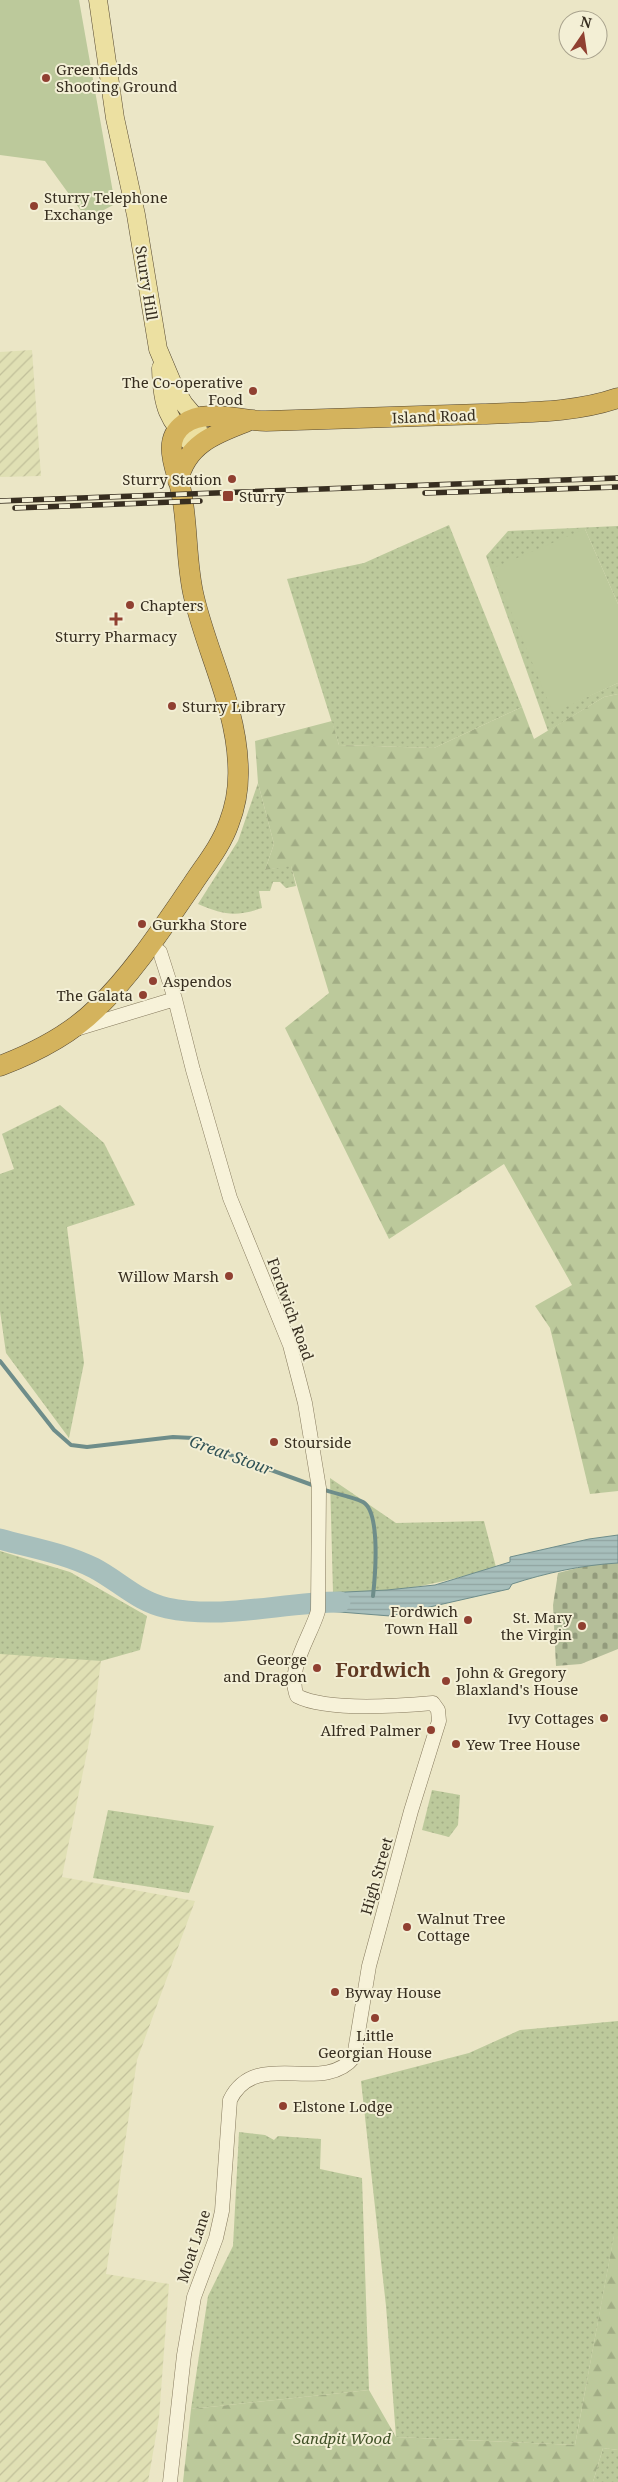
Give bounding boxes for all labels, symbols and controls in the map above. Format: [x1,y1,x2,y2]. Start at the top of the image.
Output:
north arrow [558,10,608,60]
text: N [579,11,594,32]
place label: Greenfields Shooting Ground [56,59,178,96]
marker: Greenfields Shooting Ground [40,72,52,84]
place label: Sturry Telephone Exchange [44,187,168,224]
marker: Sturry Telephone Exchange [28,200,40,212]
street label: Sturry Hill [131,244,163,322]
place label: The Co-operative Food [122,372,243,409]
marker: The Co-operative Food [247,385,259,397]
street label: Island Road [392,405,476,427]
place label: Sturry Station [122,469,222,489]
marker: Sturry Station [226,473,238,485]
place label: Sturry [239,486,285,506]
marker: Sturry [221,489,235,503]
place label: Chapters [140,595,204,615]
marker: Chapters [124,599,136,611]
marker: Sturry Pharmacy [110,613,122,625]
place label: Sturry Pharmacy [55,626,178,646]
place label: Sturry Library [182,696,286,716]
marker: Sturry Library [166,700,178,712]
place label: Gurkha Store [152,914,247,934]
marker: Gurkha Store [136,918,148,930]
place label: Aspendos [163,971,232,991]
marker: Aspendos [147,975,159,987]
place label: The Galata [56,985,133,1005]
marker: The Galata [137,989,149,1001]
street label: Fordwich Road [263,1255,319,1363]
place label: Willow Marsh [118,1266,219,1286]
marker: Willow Marsh [223,1270,235,1282]
water label: Great Stour [187,1430,276,1480]
place label: Stourside [284,1432,352,1452]
marker: Stourside [268,1436,280,1448]
place label: Fordwich Town Hall [385,1601,458,1638]
place label: St. Mary the Virgin [501,1607,573,1644]
marker: Fordwich Town Hall [462,1614,474,1626]
marker: St. Mary the Virgin [576,1620,588,1632]
place label: George and Dragon [223,1649,307,1686]
district label: Fordwich [335,1656,431,1683]
marker: George and Dragon [311,1662,323,1674]
place label: John & Gregory Blaxland's House [455,1662,578,1699]
marker: John & Gregory Blaxland's House [440,1675,452,1687]
place label: Ivy Cottages [508,1708,594,1728]
marker: Ivy Cottages [598,1712,610,1724]
place label: Alfred Palmer [321,1720,421,1740]
marker: Alfred Palmer [425,1724,437,1736]
place label: Yew Tree House [465,1734,580,1754]
marker: Yew Tree House [450,1738,462,1750]
street label: High Street [355,1835,397,1917]
place label: Walnut Tree Cottage [417,1908,505,1945]
marker: Walnut Tree Cottage [401,1921,413,1933]
place label: Byway House [345,1982,441,2002]
marker: Byway House [329,1986,341,1998]
marker: Little Georgian House [369,2012,381,2024]
place label: Little Georgian House [318,2025,432,2062]
place label: Elstone Lodge [293,2096,393,2116]
marker: Elstone Lodge [277,2100,289,2112]
street label: Moat Lane [172,2207,214,2285]
park label: Sandpit Wood [293,2428,391,2448]

